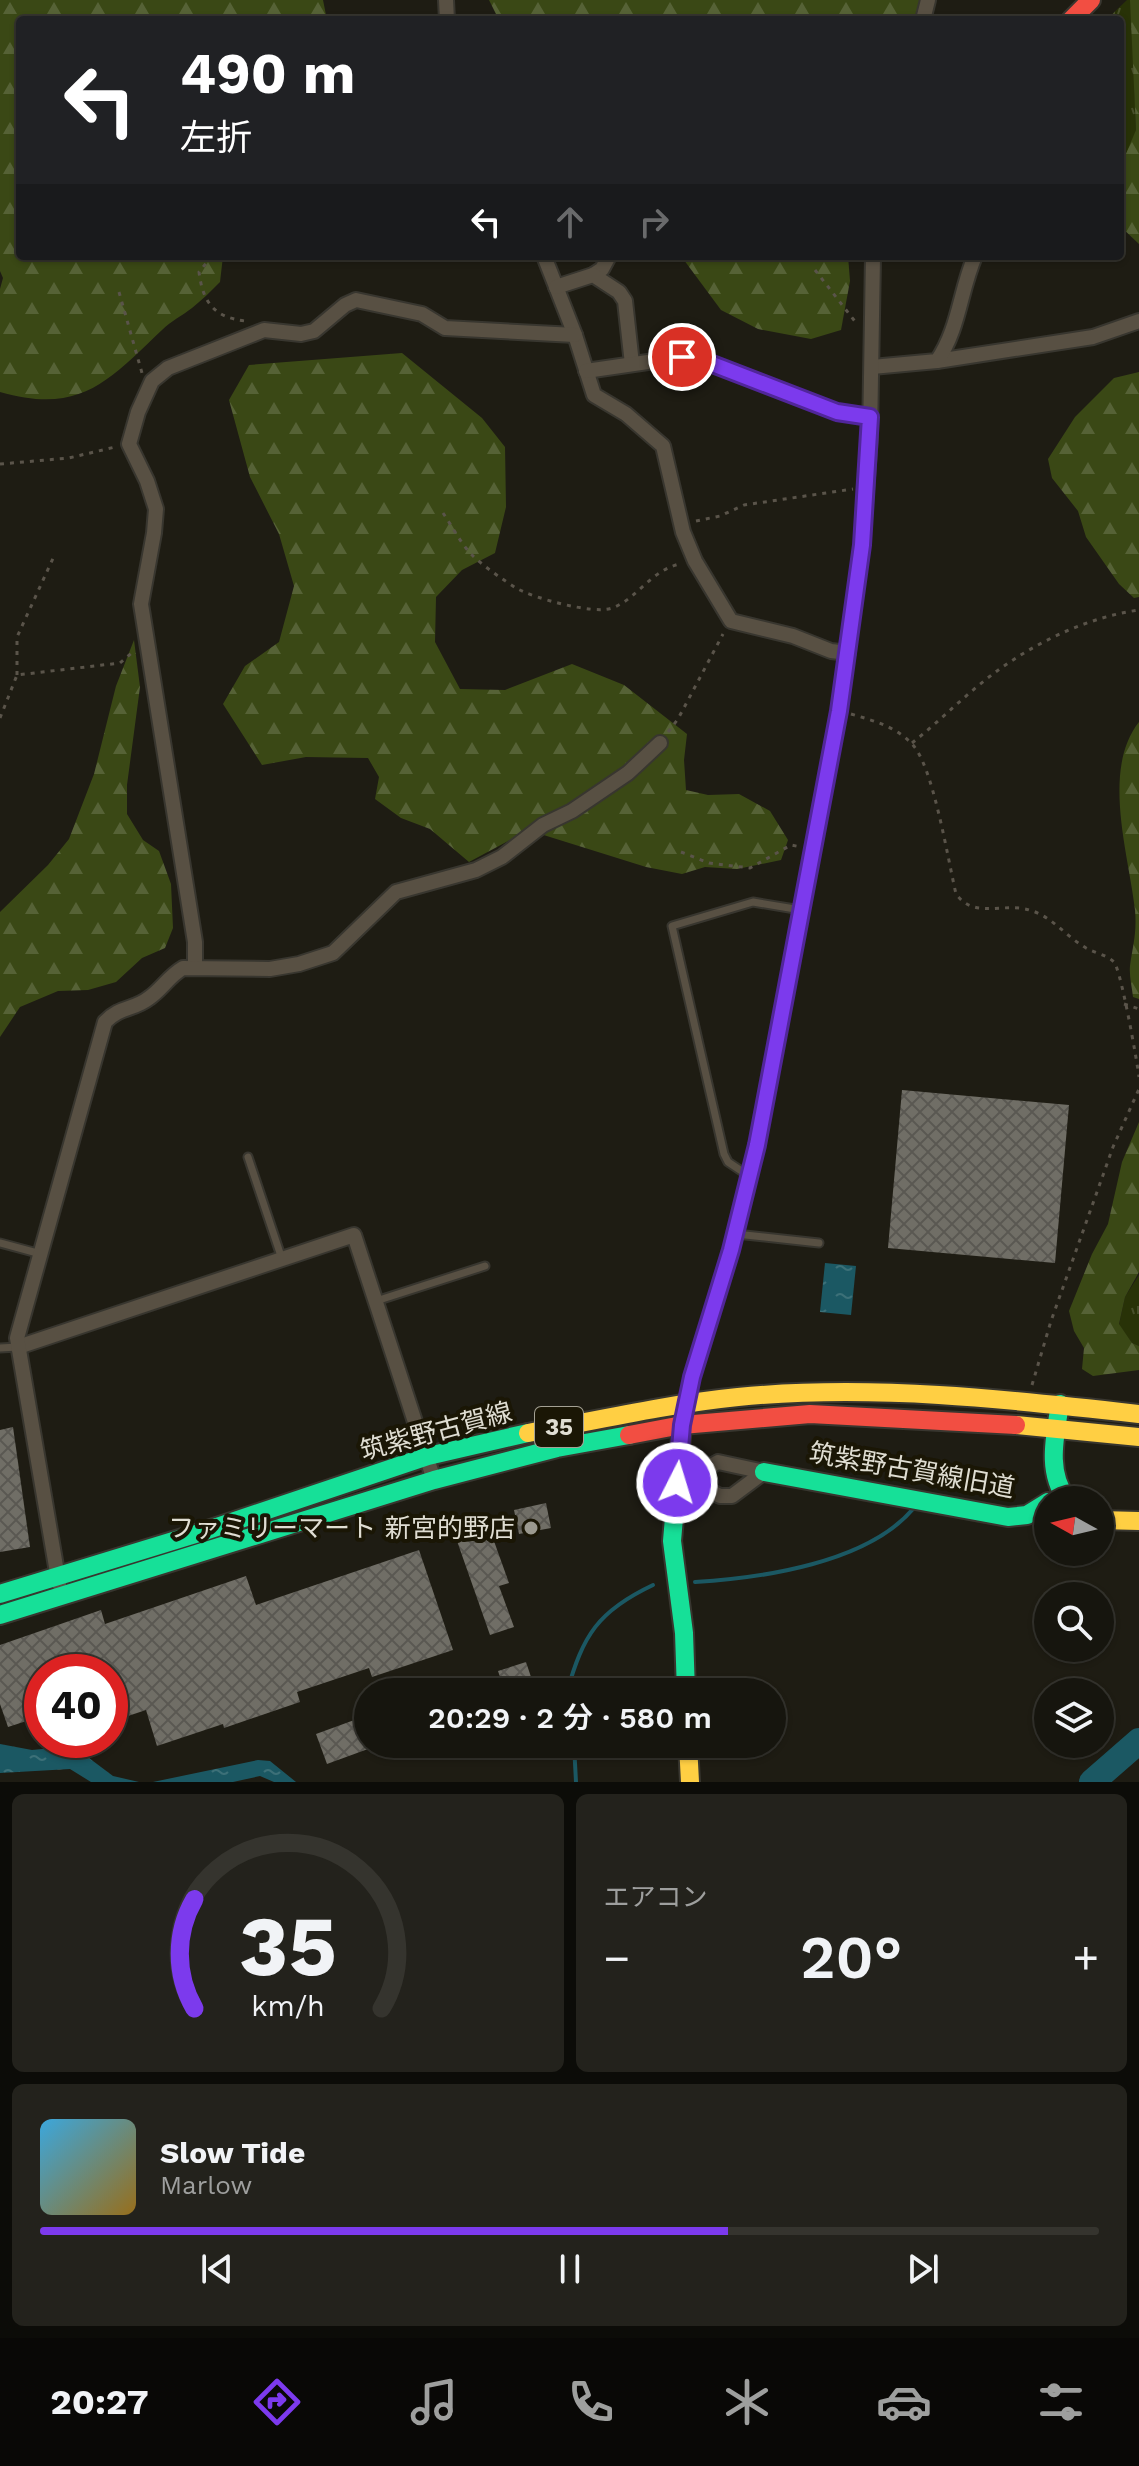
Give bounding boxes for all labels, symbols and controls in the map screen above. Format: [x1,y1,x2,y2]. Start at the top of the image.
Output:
text: 490 m [180,41,355,107]
icon: left [48,48,152,152]
text: 左折 [180,117,252,159]
icon: left [464,200,508,244]
icon: ahead [548,200,592,244]
icon: right [632,200,676,244]
pin [648,323,716,391]
icon: arrive [660,335,704,379]
street label: 筑紫野古賀線 [357,1396,515,1466]
road number: 35 [535,1407,583,1447]
street label: 筑紫野古賀線旧道 [807,1437,1017,1503]
position arrow [635,1441,719,1525]
north arrow [1034,1486,1114,1566]
map controls [1034,1486,1114,1758]
place label: ファミリーマート 新宮的野店 [168,1513,515,1543]
marker: ファミリーマート 新宮的野店 [522,1519,540,1537]
button: search [1034,1582,1114,1662]
speed limit sign: 40 [24,1654,128,1758]
button: layers [1034,1678,1114,1758]
text: 20:29 · 2 分 · 580 m [428,1700,712,1735]
text: エアコン [604,1882,708,1912]
text: 35 [239,1898,337,1995]
text: 20° [800,1922,903,1993]
text: − [604,1932,630,1984]
text: + [1072,1932,1099,1984]
text: km/h [251,1989,325,2023]
text: Slow Tide [160,2135,305,2170]
text: Marlow [160,2170,252,2200]
icon: previous [195,2247,239,2291]
icon: pause [548,2247,592,2291]
icon: next [901,2247,945,2291]
icon: directions [249,2374,305,2430]
icon: music [406,2374,462,2430]
icon: phone [563,2374,619,2430]
icon: climate [719,2374,775,2430]
icon: car [876,2374,932,2430]
icon: filters [1033,2374,1089,2430]
text: 20:27 [50,2381,149,2423]

